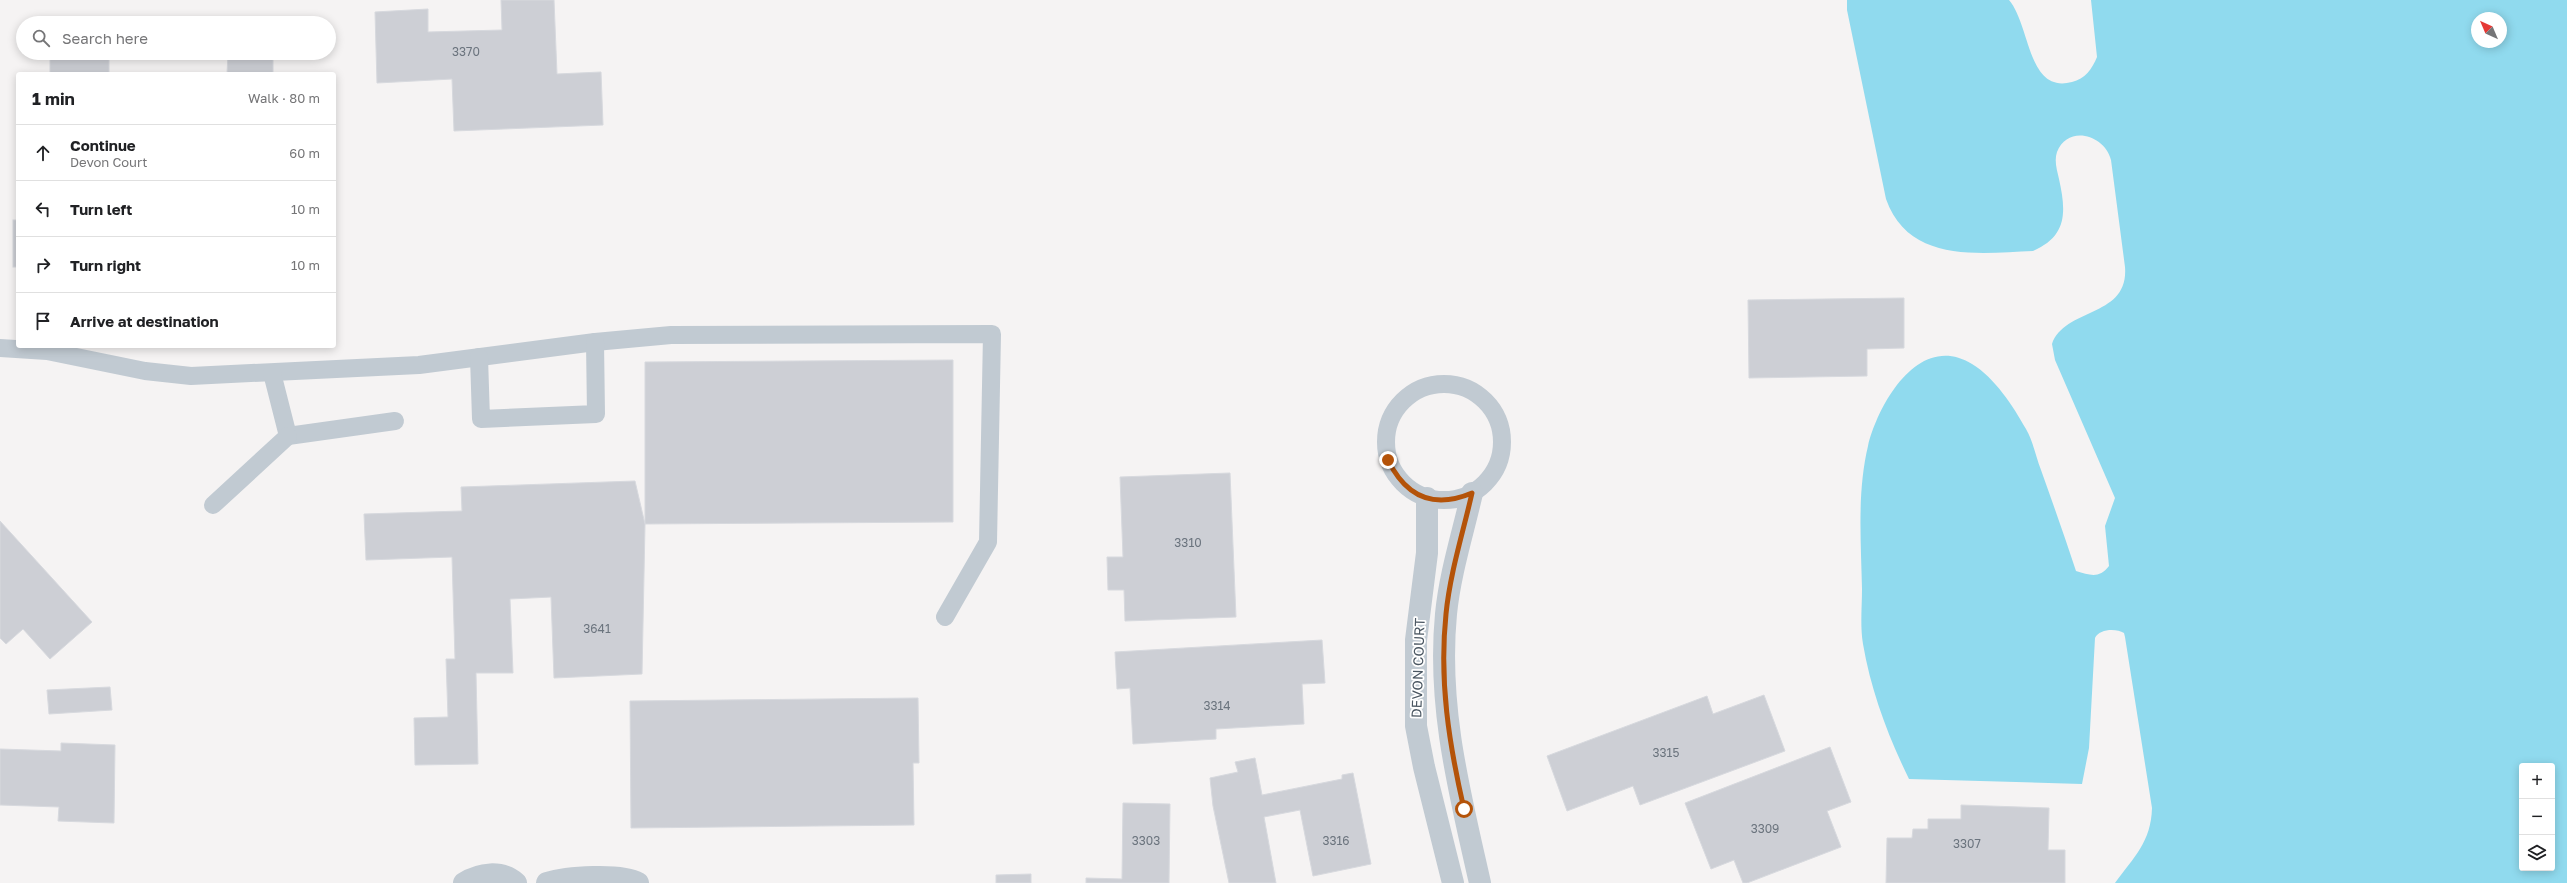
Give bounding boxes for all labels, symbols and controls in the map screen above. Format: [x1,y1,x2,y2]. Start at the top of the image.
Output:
north arrow [2471,12,2507,48]
search box [16,16,336,60]
icon: search [30,27,52,49]
text: Search here [62,29,148,47]
house number: 3370 [452,44,480,59]
text: 1 min [32,88,75,109]
text: Walk · 80 m [248,90,320,106]
text: Continue [70,136,136,154]
icon: ahead [32,142,54,164]
text: 60 m [289,145,320,161]
text: Devon Court [70,154,147,170]
icon: left [32,198,54,220]
text: Turn left [70,200,132,218]
text: 10 m [291,201,320,217]
icon: right [32,254,54,276]
text: Turn right [70,256,141,274]
text: 10 m [291,257,320,273]
icon: arrive [32,310,54,332]
text: Arrive at destination [70,312,219,330]
route end [1379,451,1397,469]
house number: 3310 [1174,535,1202,550]
street label: DEVON COURT [1407,617,1428,718]
house number: 3641 [583,621,611,636]
house number: 3314 [1203,698,1231,713]
house number: 3315 [1653,745,1679,760]
map controls [2519,763,2555,871]
button: + [2519,763,2555,799]
button: − [2519,799,2555,835]
route start [1455,800,1473,818]
house number: 3309 [1751,821,1779,836]
house number: 3303 [1132,833,1160,848]
house number: 3316 [1322,833,1350,848]
button: layers [2519,835,2555,871]
house number: 3307 [1953,836,1981,851]

